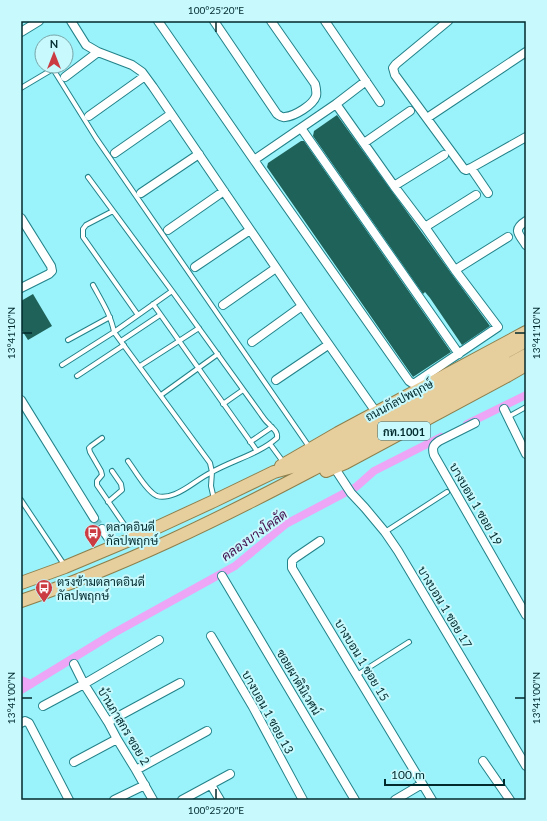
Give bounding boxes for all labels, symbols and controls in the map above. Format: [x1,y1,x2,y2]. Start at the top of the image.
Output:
text: 100°25'20"E [188,4,244,16]
north arrow [34,34,74,74]
text: N [50,37,58,50]
text: 13°41'10"N [5,307,17,359]
text: 13°41'10"N [530,307,542,359]
street label: ถนนกัลปพฤกษ์ [363,375,436,424]
road number: กท.1001 [378,422,430,440]
street label: บางบอน 1 ซอย 19 [446,460,506,548]
water label: คลองบางโคลัด [218,506,290,564]
place label: ตลาดอินดี กัลปพฤกษ์ [106,519,159,548]
bus stop icon: ตลาดอินดี กัลปพฤกษ์ [83,523,103,548]
street label: บางบอน 1 ซอย 17 [415,563,475,651]
place label: ตรงข้ามตลาดอินดี กัลปพฤกษ์ [57,574,145,603]
bus stop icon: ตรงข้ามตลาดอินดี กัลปพฤกษ์ [34,578,54,603]
street label: บางบอน 1 ซอย 15 [332,616,392,704]
street label: ซอยผาตินิเวศน์ [273,646,325,718]
street label: บางบอน 1 ซอย 13 [239,668,297,756]
text: 13°41'00"N [5,672,17,724]
text: 13°41'00"N [530,672,542,724]
street label: บ้านภาสกร ซอย 2 [95,684,153,768]
scale bar [385,761,504,787]
text: 100 m [391,767,425,782]
text: 100°25'20"E [188,804,244,816]

